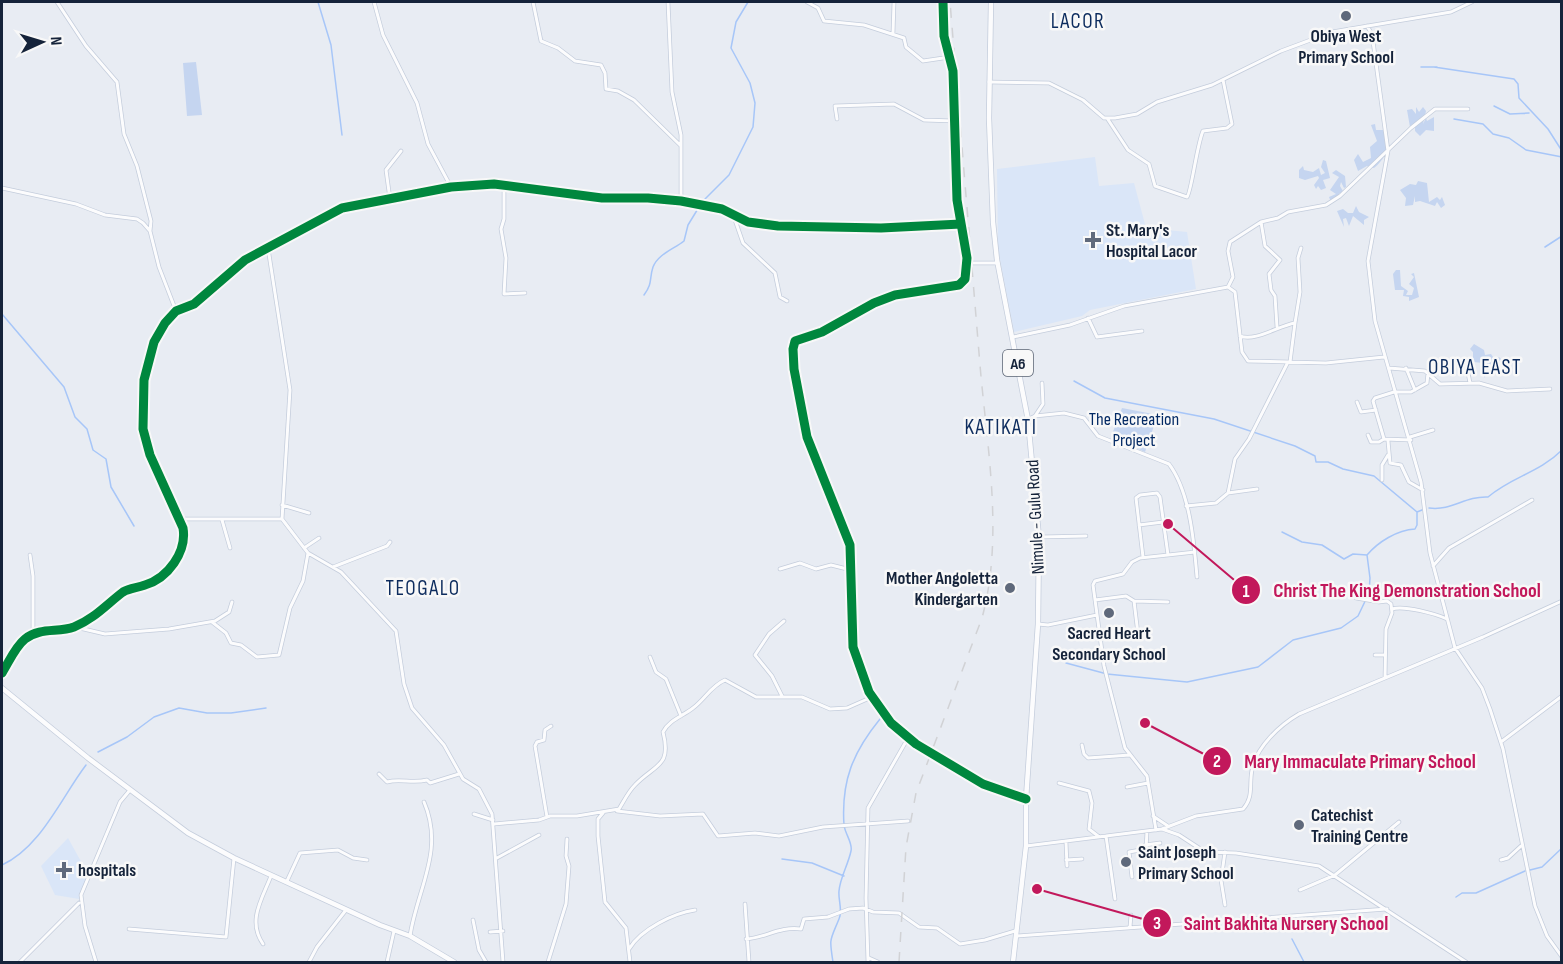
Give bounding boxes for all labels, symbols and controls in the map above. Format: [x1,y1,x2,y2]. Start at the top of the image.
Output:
district label: LACOR [1051,9,1105,34]
marker: Obiya West Primary School [1339,9,1353,23]
north arrow [12,12,72,72]
place label: Obiya West Primary School [1298,26,1394,68]
text: N [46,36,65,46]
place label: St. Mary's Hospital Lacor [1106,220,1198,262]
marker: St. Mary's Hospital Lacor [1084,231,1102,249]
road number: A6 [1003,350,1033,376]
district label: OBIYA EAST [1428,355,1522,380]
park label: The Recreation Project [1089,409,1179,451]
district label: KATIKATI [965,415,1037,440]
street label: Nimule - Gulu Road [1022,459,1049,575]
place label: Mother Angoletta Kindergarten [886,568,998,610]
callout: Christ The King Demonstration School [1231,571,1553,609]
district label: TEOGALO [385,576,461,601]
text: Christ The King Demonstration School [1273,579,1541,603]
marker: Mother Angoletta Kindergarten [1003,581,1017,595]
text: 1 [1242,581,1250,602]
marker: Sacred Heart Secondary School [1102,606,1116,620]
place label: Sacred Heart Secondary School [1052,623,1166,665]
callout: Mary Immaculate Primary School [1202,742,1488,780]
text: Mary Immaculate Primary School [1244,750,1476,774]
text: 2 [1213,751,1221,772]
place label: Catechist Training Centre [1311,805,1408,847]
marker: Catechist Training Centre [1292,818,1306,832]
place label: Saint Joseph Primary School [1138,842,1234,884]
marker: Saint Joseph Primary School [1119,855,1133,869]
place label: hospitals [78,860,136,881]
marker: hospitals [55,861,73,879]
callout: Saint Bakhita Nursery School [1142,904,1400,942]
text: Saint Bakhita Nursery School [1184,912,1388,936]
text: 3 [1153,913,1161,934]

